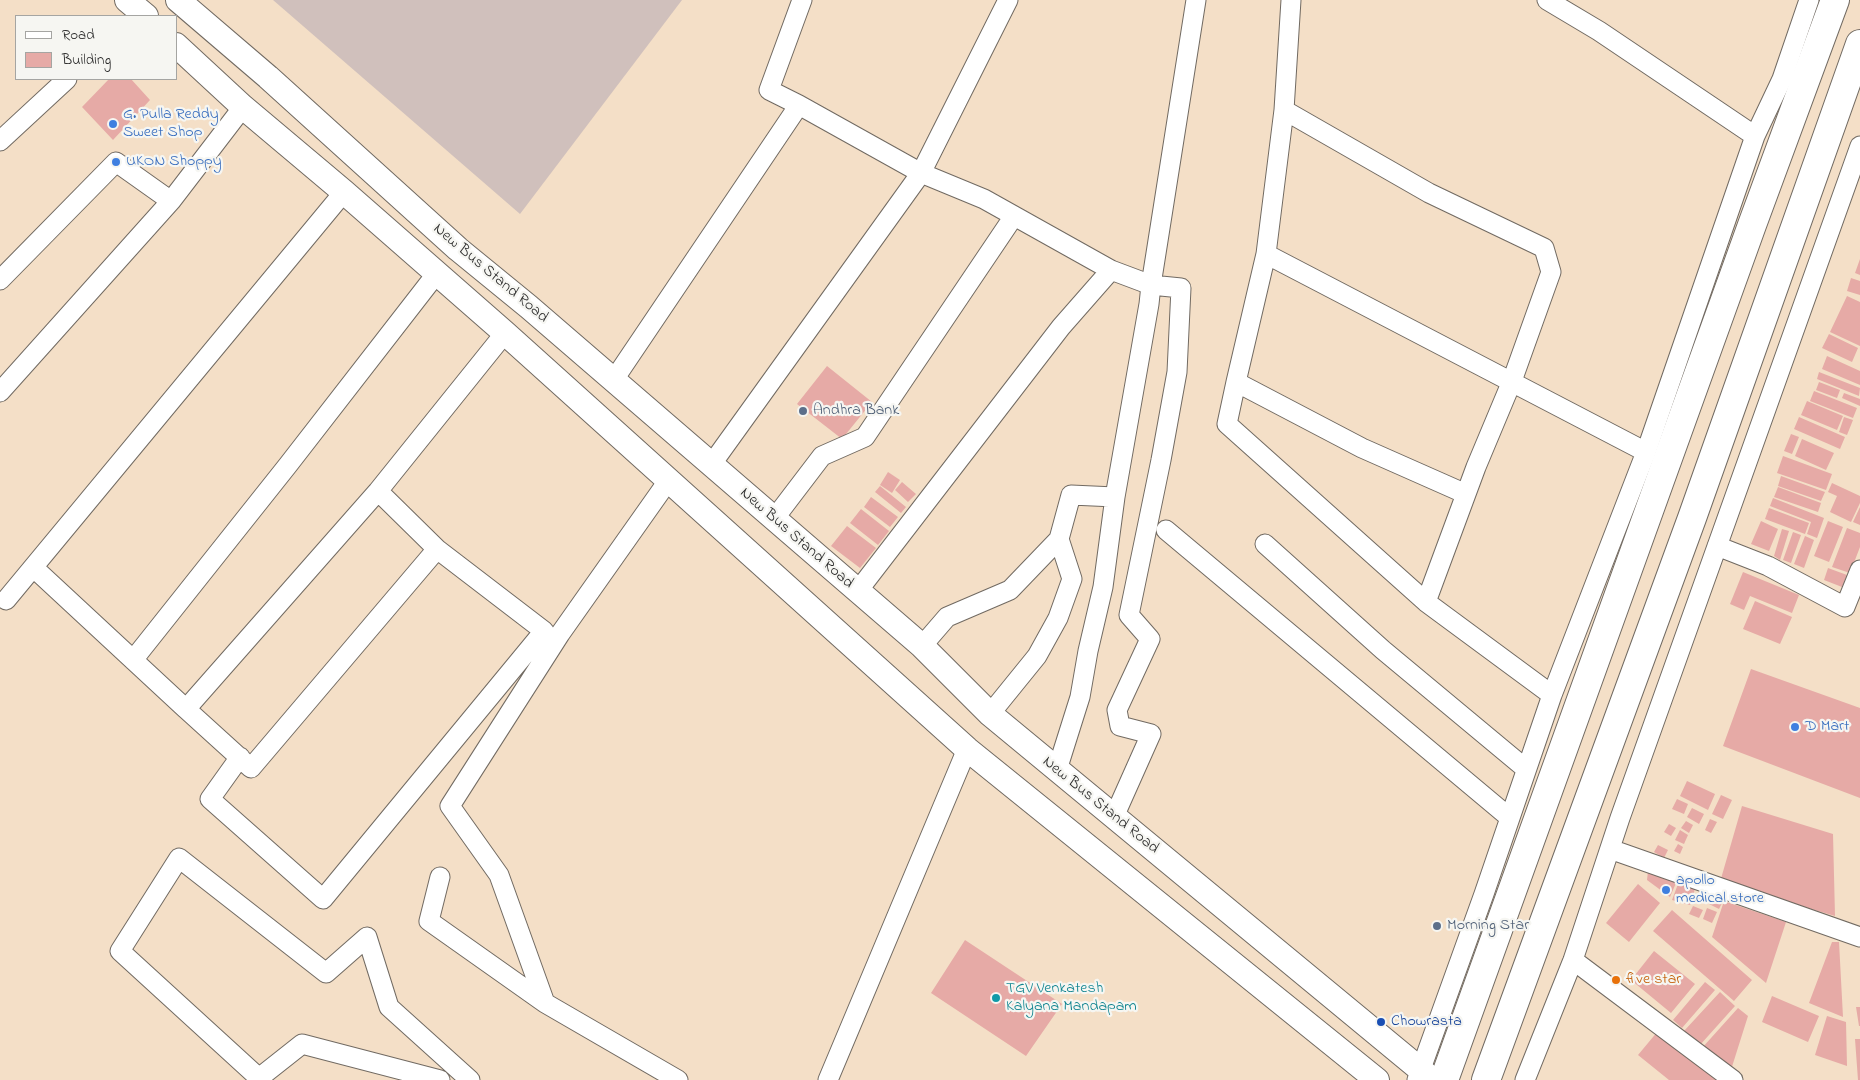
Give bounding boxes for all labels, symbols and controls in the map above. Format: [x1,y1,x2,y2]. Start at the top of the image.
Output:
legend [15,15,178,80]
text: Road [62,24,95,46]
text: Building [62,49,111,71]
place label: G. Pulla Reddy Sweet Shop [123,105,219,143]
marker: G. Pulla Reddy Sweet Shop [107,118,119,130]
place label: UKON Shoppy [126,152,222,172]
marker: UKON Shoppy [110,156,122,168]
street label: New Bus Stand Road [429,220,551,328]
place label: Andhra Bank [813,401,899,421]
marker: Andhra Bank [797,405,809,417]
street label: New Bus Stand Road [735,484,857,594]
place label: D Mart [1805,717,1849,737]
marker: D Mart [1789,721,1801,733]
street label: New Bus Stand Road [1038,753,1162,859]
place label: apollo medical store [1676,871,1764,909]
marker: apollo medical store [1660,884,1672,896]
place label: Morning Star [1447,916,1529,936]
marker: Morning Star [1431,920,1443,932]
place label: five star [1626,970,1681,990]
marker: five star [1610,974,1622,986]
place label: TGV Venkatesh Kalyana Mandapam [1006,979,1137,1017]
marker: TGV Venkatesh Kalyana Mandapam [990,992,1002,1004]
place label: Chowrasta [1391,1012,1462,1032]
marker: Chowrasta [1375,1016,1387,1028]

